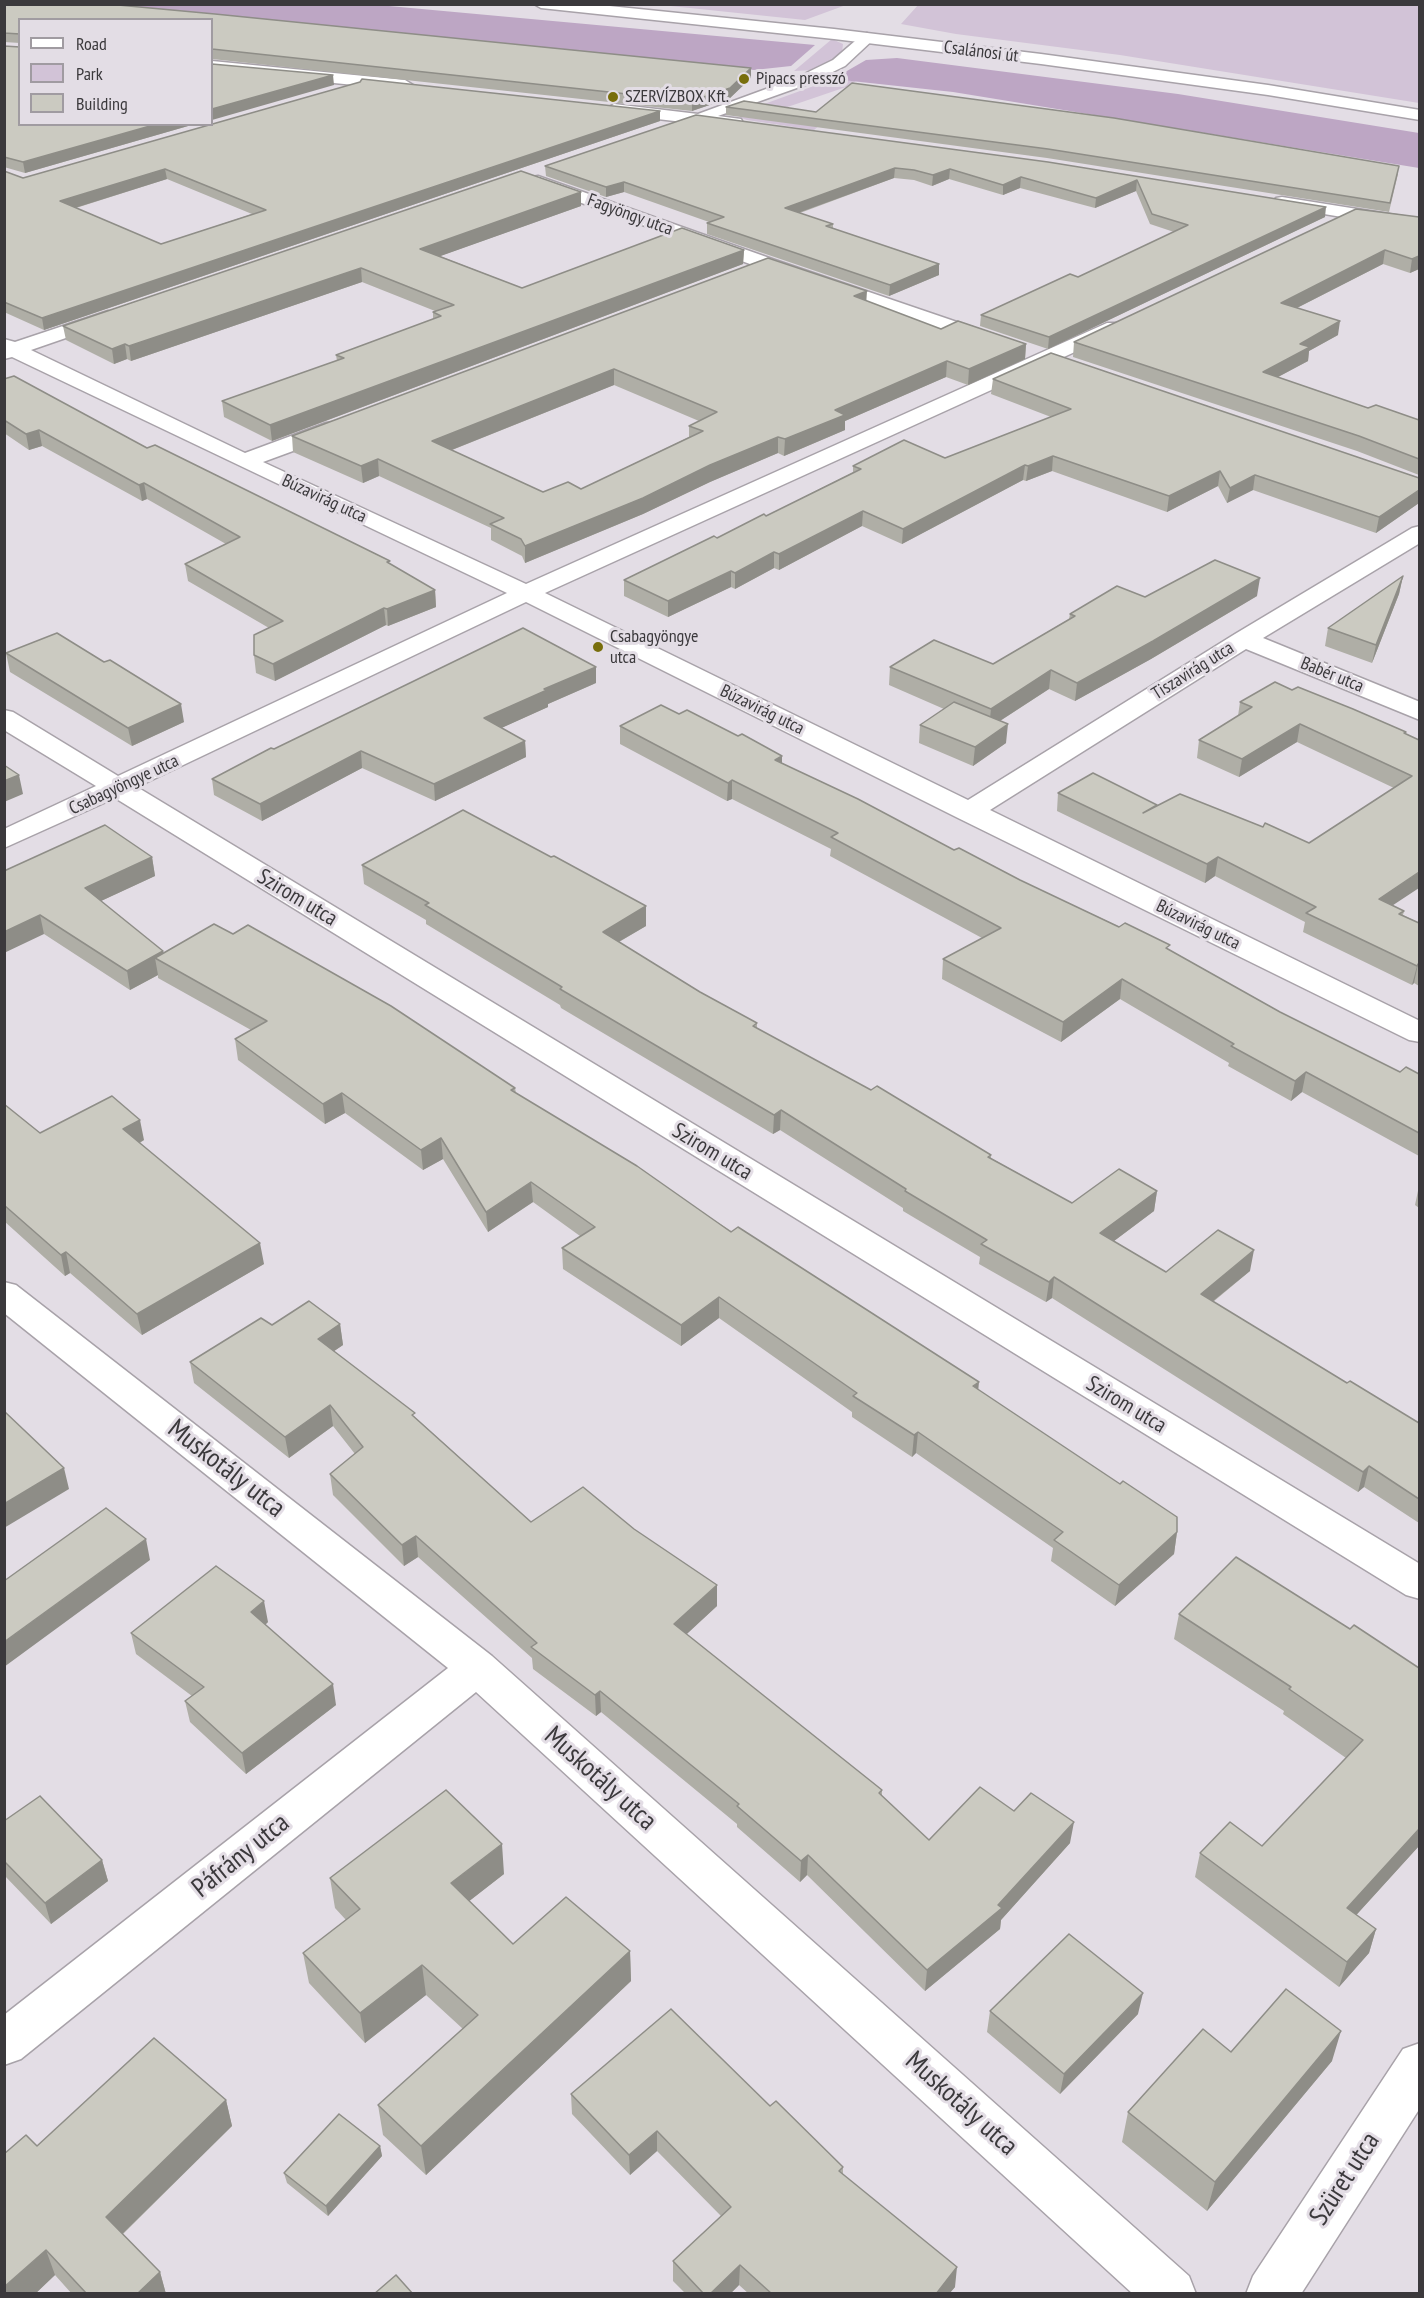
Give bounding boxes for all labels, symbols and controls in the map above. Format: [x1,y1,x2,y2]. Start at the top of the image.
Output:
legend [18,18,213,126]
text: Road [76,32,107,55]
street label: Csalánosi út [942,37,1020,67]
text: Park [76,62,103,85]
place label: Pipacs presszó [756,68,846,90]
marker: Pipacs presszó [737,72,751,86]
place label: SZERVÍZBOX Kft. [625,86,729,108]
marker: SZERVÍZBOX Kft. [606,90,620,104]
text: Building [76,92,128,115]
street label: Fagyöngy utca [584,190,676,240]
street label: Búzavirág utca [278,470,370,528]
place label: Csabagyöngye utca [610,626,699,668]
street label: Tiszavirág utca [1148,637,1238,705]
marker: Csabagyöngye utca [591,640,605,654]
street label: Babér utca [1297,653,1367,697]
street label: Búzavirág utca [716,680,808,740]
street label: Csabagyöngye utca [66,750,182,820]
street label: Szirom utca [252,864,342,932]
street label: Búzavirág utca [1152,895,1244,955]
street label: Szirom utca [667,1118,757,1186]
street label: Szirom utca [1081,1371,1171,1439]
street label: Muskotály utca [161,1413,291,1525]
street label: Muskotály utca [537,1720,663,1838]
street label: Páfrány utca [186,1807,296,1905]
street label: Muskotály utca [898,2045,1024,2163]
street label: Szüret utca [1303,2127,1387,2231]

